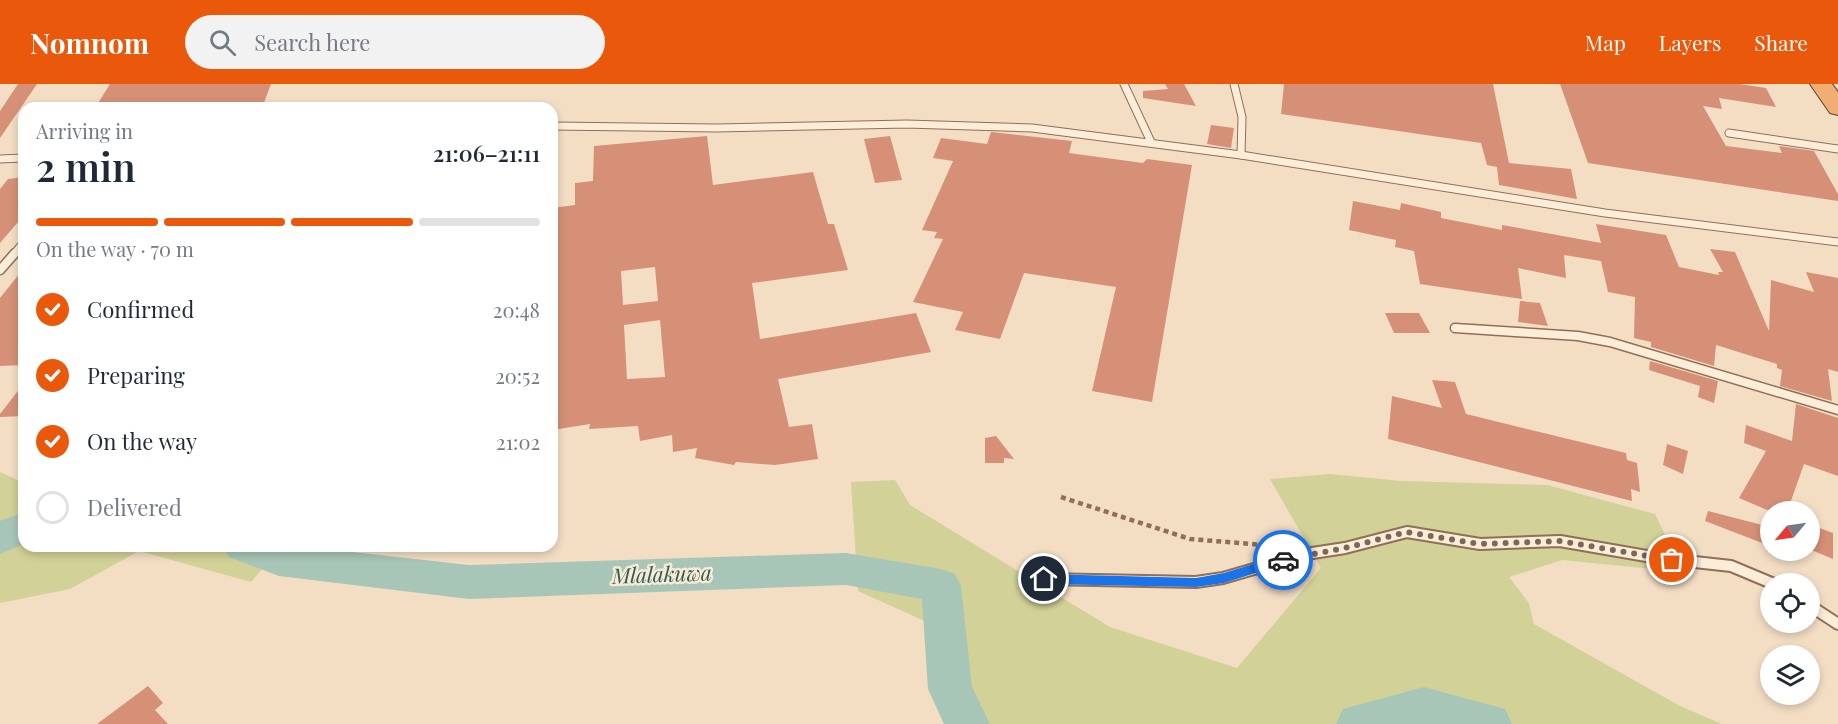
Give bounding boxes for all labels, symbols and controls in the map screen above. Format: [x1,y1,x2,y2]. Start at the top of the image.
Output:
search box [185,15,605,69]
text: Nomnom [30,24,149,61]
icon: search [206,26,239,59]
text: Search here [254,27,371,57]
text: Map [1585,28,1626,56]
text: Layers [1659,28,1721,56]
text: Share [1754,28,1808,56]
text: Arriving in [36,117,133,144]
text: 21:06–21:11 [433,138,540,168]
text: 2 min [36,140,136,192]
text: On the way · 70 m [36,235,194,262]
icon: check [36,293,69,326]
text: Confirmed [87,294,194,324]
text: 20:48 [493,296,540,323]
icon: check [36,359,69,392]
text: Preparing [87,360,185,390]
text: 20:52 [495,362,540,389]
icon: check [36,425,69,458]
text: On the way [87,426,197,456]
text: 21:02 [496,428,540,455]
text: Delivered [87,492,182,522]
north arrow [1760,501,1820,561]
map controls [1760,501,1820,705]
courier [1253,530,1313,590]
pin [1646,534,1697,585]
icon: bag [1655,543,1688,576]
icon: car [1267,544,1300,577]
pin [1018,553,1069,604]
water label: Mlalakuwa [611,557,712,589]
icon: home [1027,562,1060,595]
button: locate [1760,573,1820,633]
button: layers [1760,645,1820,705]

